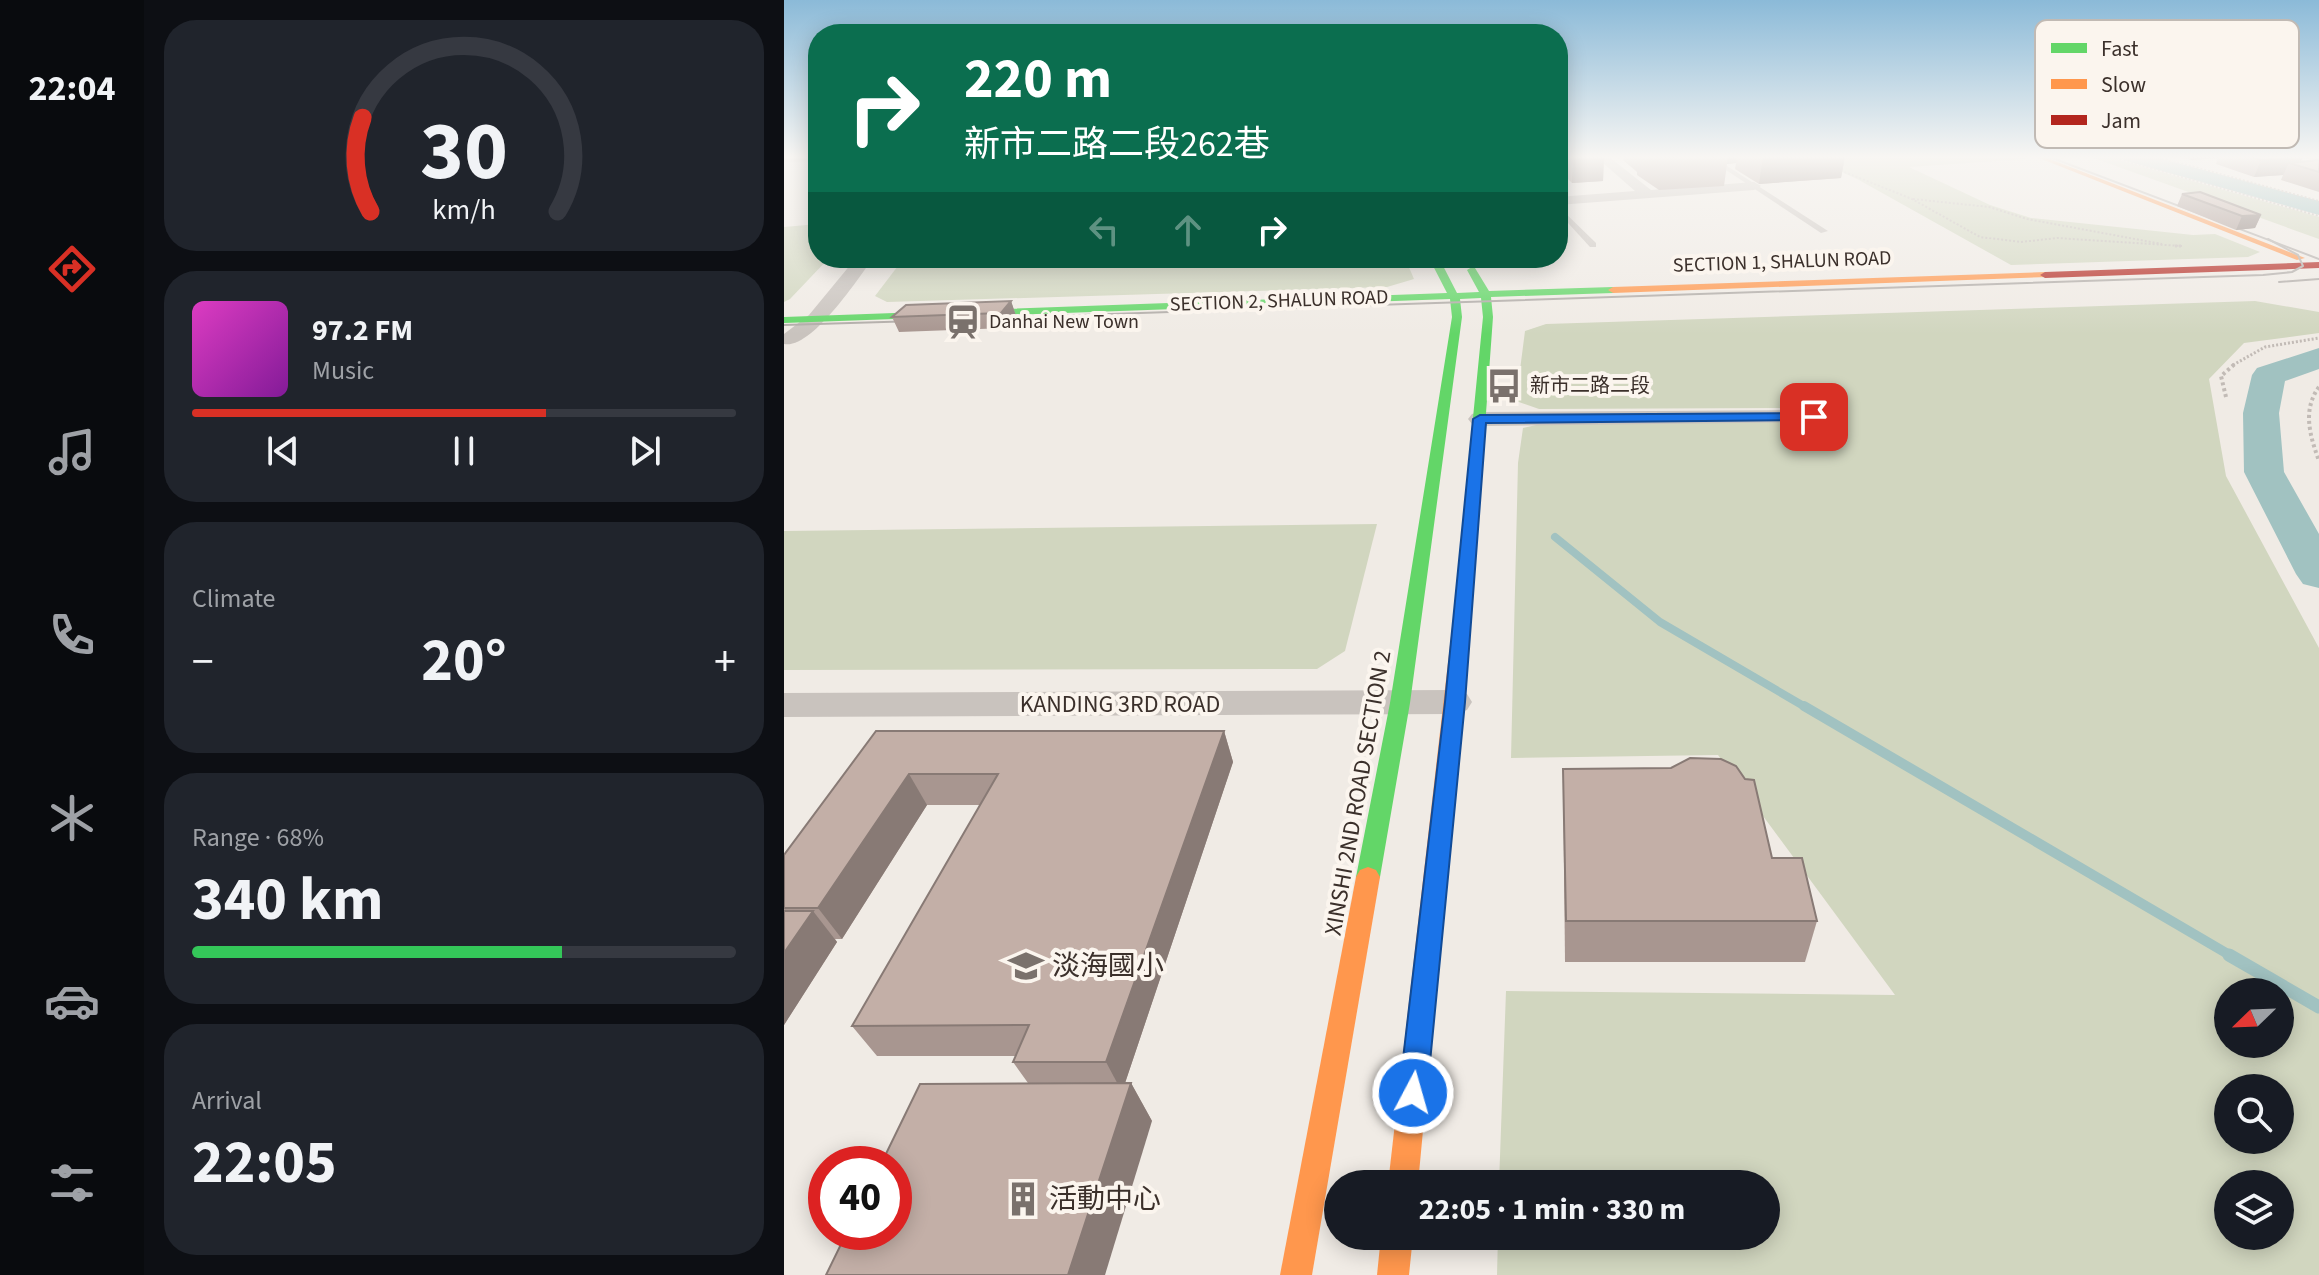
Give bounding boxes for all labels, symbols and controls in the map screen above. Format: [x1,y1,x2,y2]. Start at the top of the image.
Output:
legend [2035,20,2299,148]
text: Fast [2101,33,2139,65]
text: 220 m [964,40,1112,119]
icon: right [832,56,936,160]
text: 22:04 [29,63,115,114]
text: Slow [2101,69,2146,101]
text: 30 [420,92,508,210]
text: Jam [2101,105,2141,137]
text: 新市二路二段262巷 [964,119,1270,170]
text: km/h [432,190,496,230]
icon: left [1082,208,1126,252]
icon: ahead [1166,208,1210,252]
icon: right [1250,208,1294,252]
icon: directions [44,241,100,297]
street label: SECTION 1, SHALUN ROAD [1672,244,1892,280]
street label: SECTION 2, SHALUN ROAD [1169,283,1389,319]
station icon: Danhai New Town [944,303,982,341]
place label: Danhai New Town [989,308,1139,336]
text: 97.2 FM [312,309,413,352]
text: Music [312,352,374,389]
bus stop icon: 新市二路二段 [1485,367,1523,405]
place label: 新市二路二段 [1530,372,1650,400]
pin [1780,383,1848,451]
icon: arrive [1792,395,1836,439]
icon: music [44,424,100,480]
icon: previous [261,429,305,473]
icon: pause [442,429,486,473]
icon: next [623,429,667,473]
text: Climate [192,580,276,617]
icon: phone [44,607,100,663]
text: 20° [421,619,507,704]
text: − [192,631,214,694]
text: + [714,631,736,694]
street label: XINSHI 2ND ROAD SECTION 2 [1316,648,1400,938]
street label: KANDING 3RD ROAD [1020,687,1220,722]
icon: climate [44,790,100,846]
text: Range · 68% [192,819,324,856]
text: 340 km [192,858,383,943]
place label: 淡海國小 [1052,946,1164,986]
school or university icon: 淡海國小 [1007,947,1045,985]
icon: car [44,973,100,1029]
north arrow [2214,978,2294,1058]
map controls [2214,978,2294,1250]
position arrow [1371,1051,1455,1135]
button: search [2214,1074,2294,1154]
text: Arrival [192,1082,262,1119]
text: 22:05 [192,1121,337,1206]
speed limit sign: 40 [808,1146,912,1250]
icon: filters [44,1155,100,1211]
button: layers [2214,1170,2294,1250]
place label: 活動中心 [1049,1179,1161,1219]
building icon: 活動中心 [1004,1180,1042,1218]
text: 22:05 · 1 min · 330 m [1419,1188,1685,1231]

